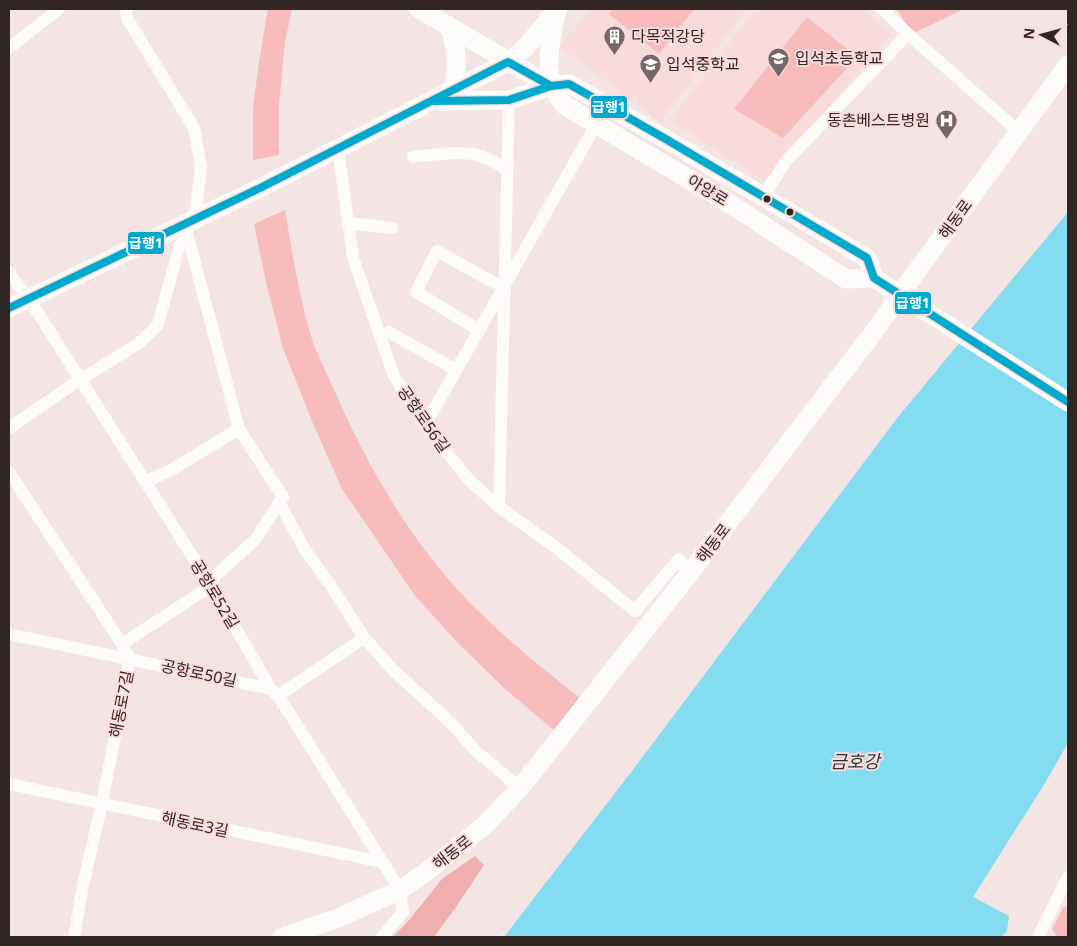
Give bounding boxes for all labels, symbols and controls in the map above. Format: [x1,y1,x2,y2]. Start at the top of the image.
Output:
north arrow [1017,10,1067,60]
building icon: 다목적강당 [603,24,627,55]
place label: 다목적강당 [631,25,705,47]
text: N [1019,27,1039,40]
school or university icon: 입석초등학교 [767,46,791,77]
place label: 입석초등학교 [795,47,883,69]
school or university icon: 입석중학교 [638,52,662,83]
place label: 입석중학교 [666,53,740,75]
line badge: 급행1 [590,95,628,119]
text: 급행1 [592,97,626,116]
hospital icon: 동촌베스트병원 [934,108,958,139]
place label: 동촌베스트병원 [827,109,930,131]
street label: 아양로 [683,169,733,211]
unlabelled marker [762,194,772,204]
street label: 해동로 [933,194,977,243]
unlabelled marker [785,207,795,217]
line badge: 급행1 [127,231,165,255]
text: 급행1 [129,233,163,252]
line badge: 급행1 [894,291,932,315]
text: 급행1 [896,293,930,312]
street label: 공항로56길 [393,381,455,457]
street label: 해동로 [691,519,735,567]
street label: 공항로52길 [186,555,244,633]
street label: 공항로50길 [159,654,239,692]
street label: 해동로7길 [104,669,138,739]
water label: 금호강 [830,749,882,773]
street label: 해동로3길 [159,806,231,842]
street label: 해동로 [428,830,476,874]

